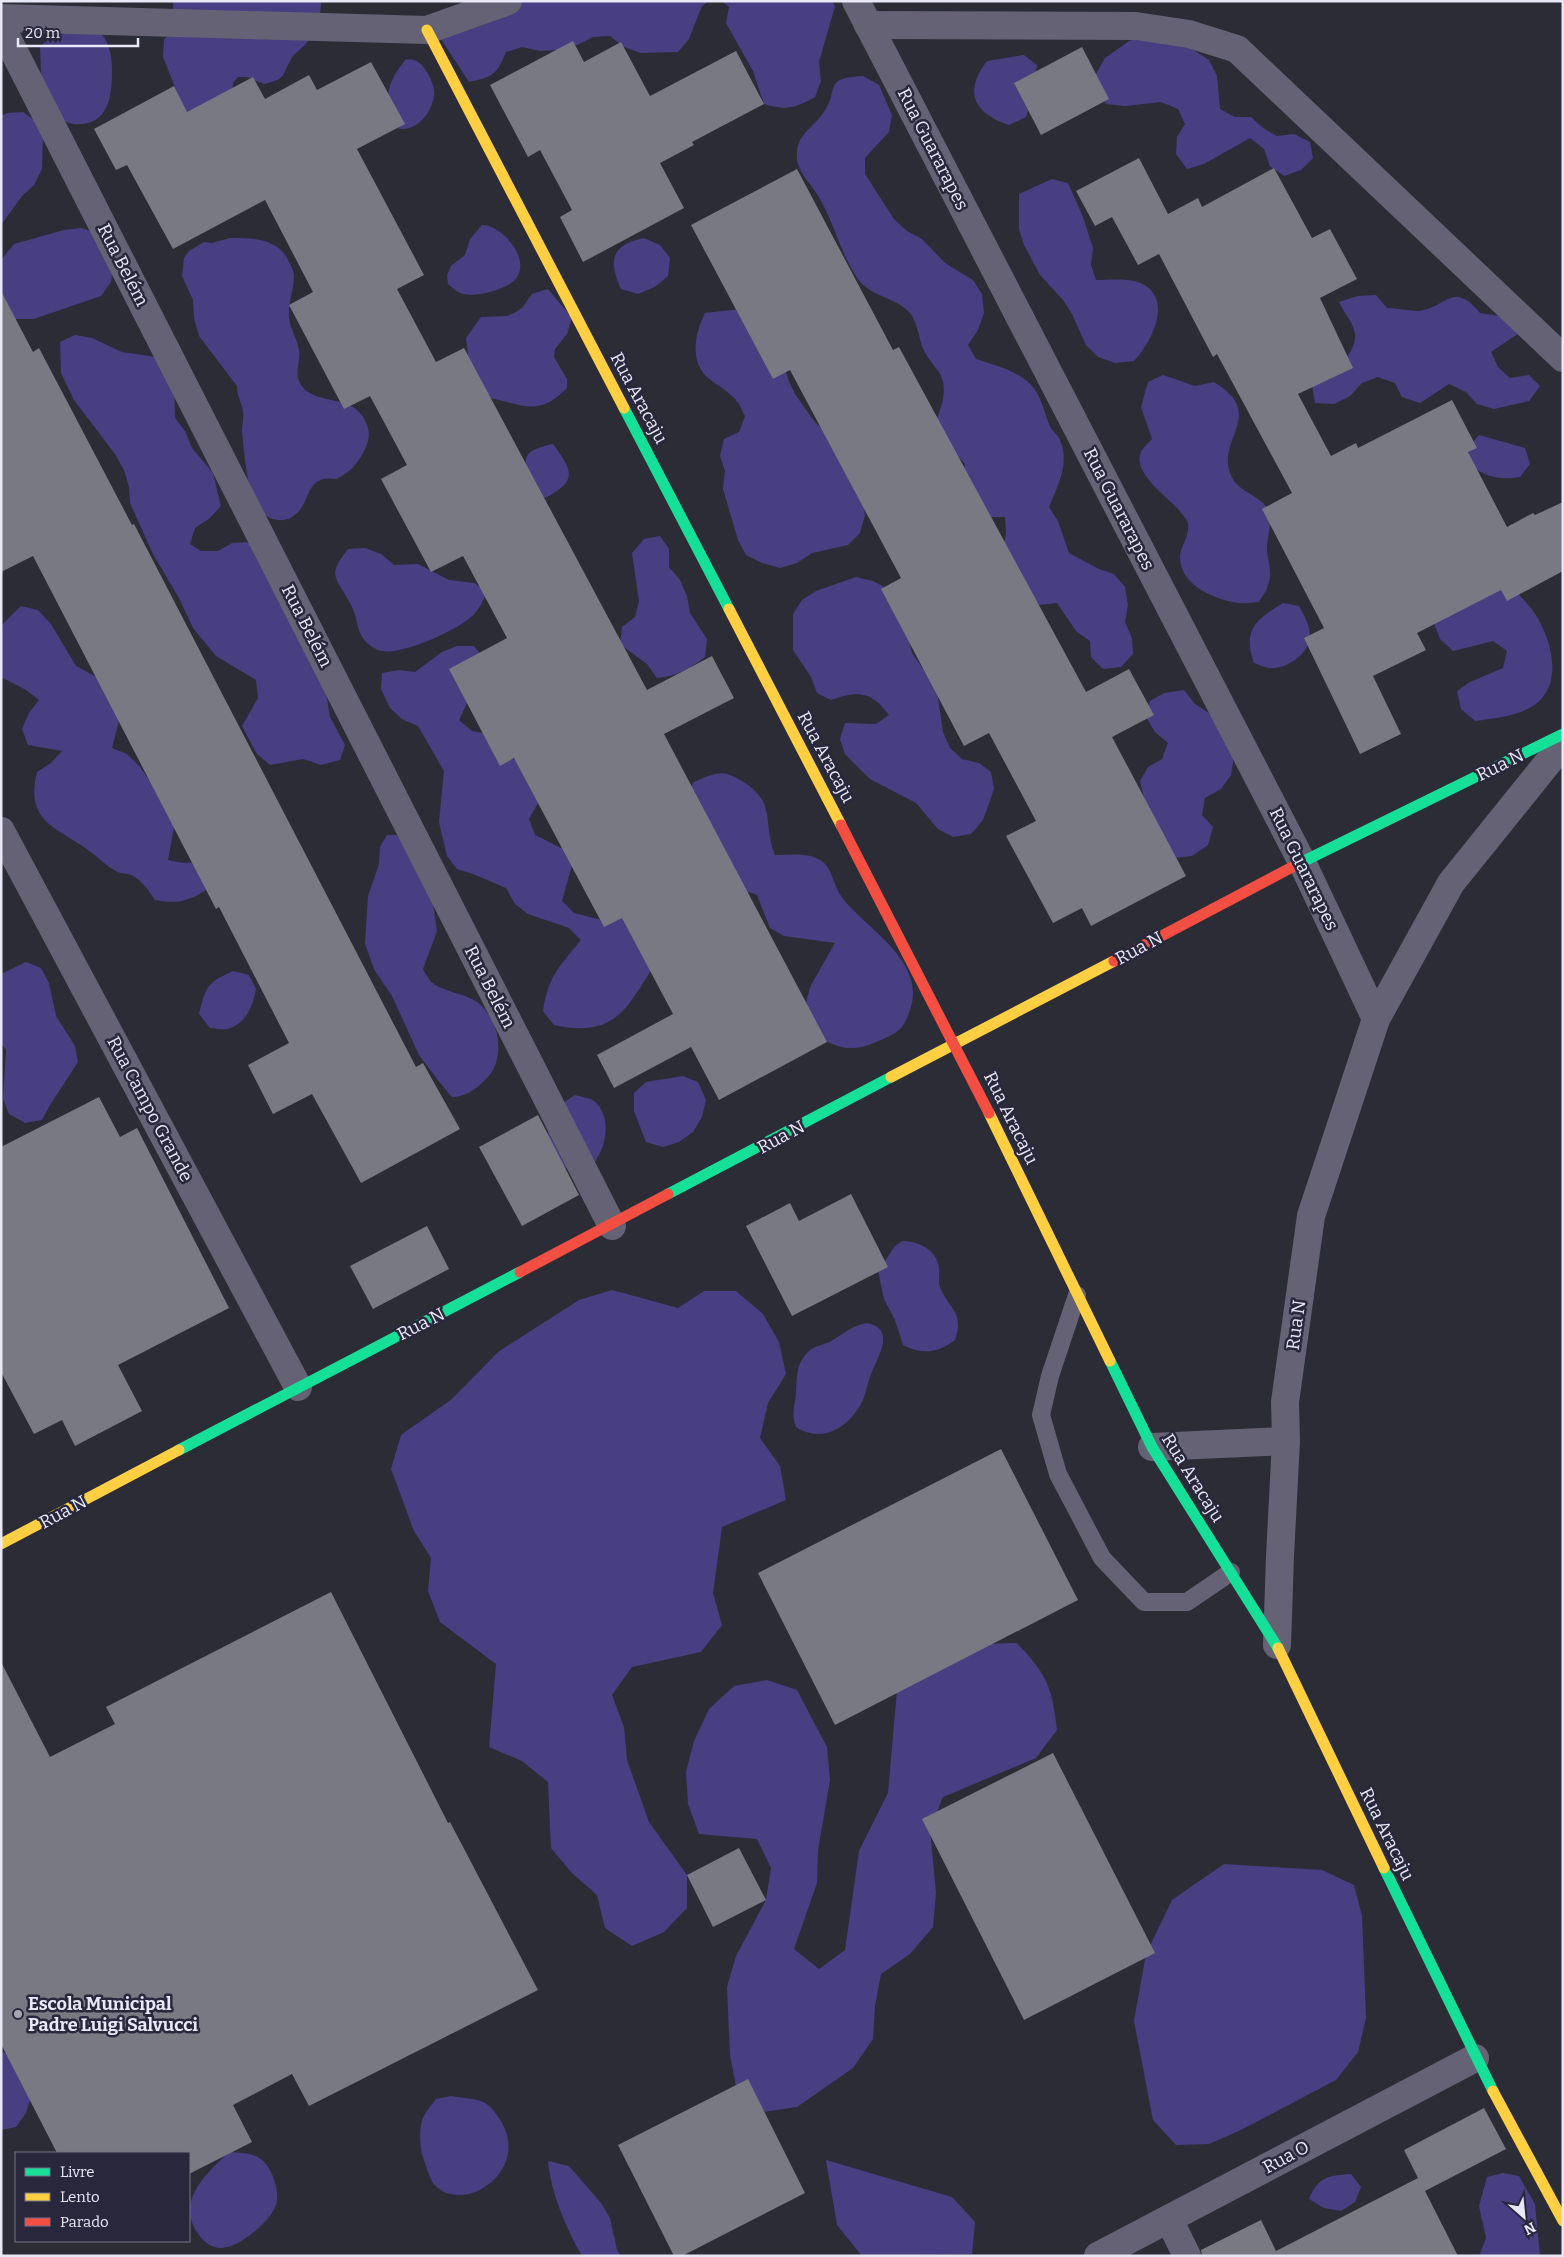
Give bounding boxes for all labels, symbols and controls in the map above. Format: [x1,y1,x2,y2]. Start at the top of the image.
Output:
scale bar [18,15,138,47]
text: 20 m [25,24,61,42]
street label: Rua Guararapes [893,84,973,214]
street label: Rua Belém [93,220,153,310]
street label: Rua Aracaju [606,348,672,448]
street label: Rua Guararapes [1079,444,1159,574]
street label: Rua Belém [277,581,337,671]
street label: Rua Aracaju [793,707,859,807]
street label: Rua N [1473,744,1527,786]
street label: Rua Guararapes [1265,804,1343,934]
street label: Rua N [1112,926,1166,970]
street label: Rua Belém [460,942,520,1032]
street label: Rua Campo Grande [102,1033,198,1185]
street label: Rua Aracaju [979,1068,1043,1168]
street label: Rua N [754,1115,808,1159]
street label: Rua N [1282,1299,1310,1351]
street label: Rua N [394,1303,448,1345]
street label: Rua Aracaju [1157,1430,1229,1526]
street label: Rua N [36,1490,90,1534]
street label: Rua Aracaju [1355,1784,1419,1884]
place label: Escola Municipal Padre Luigi Salvucci [28,1993,198,2036]
marker: Escola Municipal Padre Luigi Salvucci [12,2008,24,2020]
street label: Rua O [1259,2136,1313,2178]
legend [15,2152,190,2242]
text: Livre [60,2163,95,2181]
text: Lento [60,2188,100,2206]
north arrow [1499,2192,1549,2242]
text: Parado [60,2213,109,2231]
text: N [1521,2218,1538,2238]

